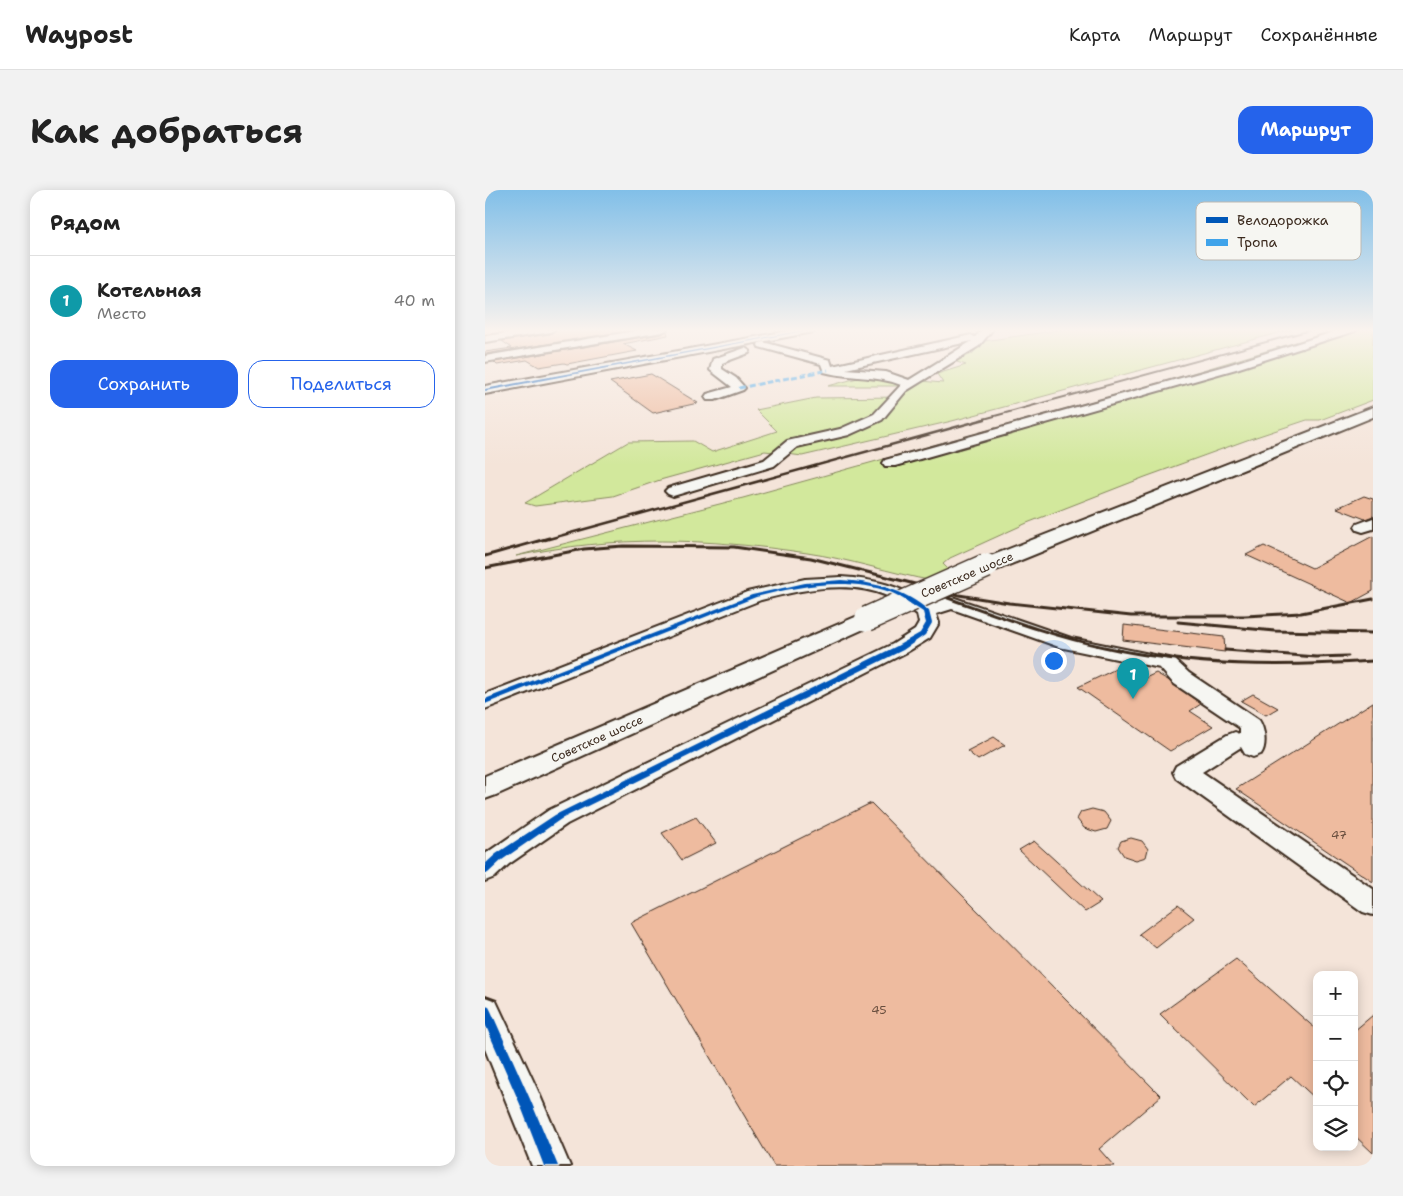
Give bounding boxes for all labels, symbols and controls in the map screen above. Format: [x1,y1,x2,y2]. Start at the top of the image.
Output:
text: Waypost [25,19,133,51]
text: Карта [1069,23,1120,47]
text: Маршрут [1148,23,1232,47]
text: Сохранённые [1260,23,1378,47]
button: Маршрут [1238,106,1373,154]
text: Как добраться [30,107,303,154]
legend [1196,202,1361,260]
text: Рядом [50,209,120,237]
text: Велодорожка [1237,211,1329,229]
text: Тропа [1237,233,1278,251]
text: Котельная [97,278,202,303]
text: 1 [62,290,70,311]
text: 40 m [393,290,435,311]
text: Место [97,303,147,324]
button: Сохранить [50,360,238,408]
button: Поделиться [248,360,435,408]
street label: Советское шоссе [918,548,1016,602]
your location [1041,648,1067,674]
pin: 1 [1117,658,1149,699]
street label: Советское шоссе [548,711,646,766]
house number: 47 [1331,827,1347,843]
map controls [1313,971,1358,1151]
button: + [1313,971,1358,1016]
house number: 45 [871,1002,887,1018]
button: − [1313,1016,1358,1061]
button: locate [1313,1061,1358,1106]
button: layers [1313,1106,1358,1151]

